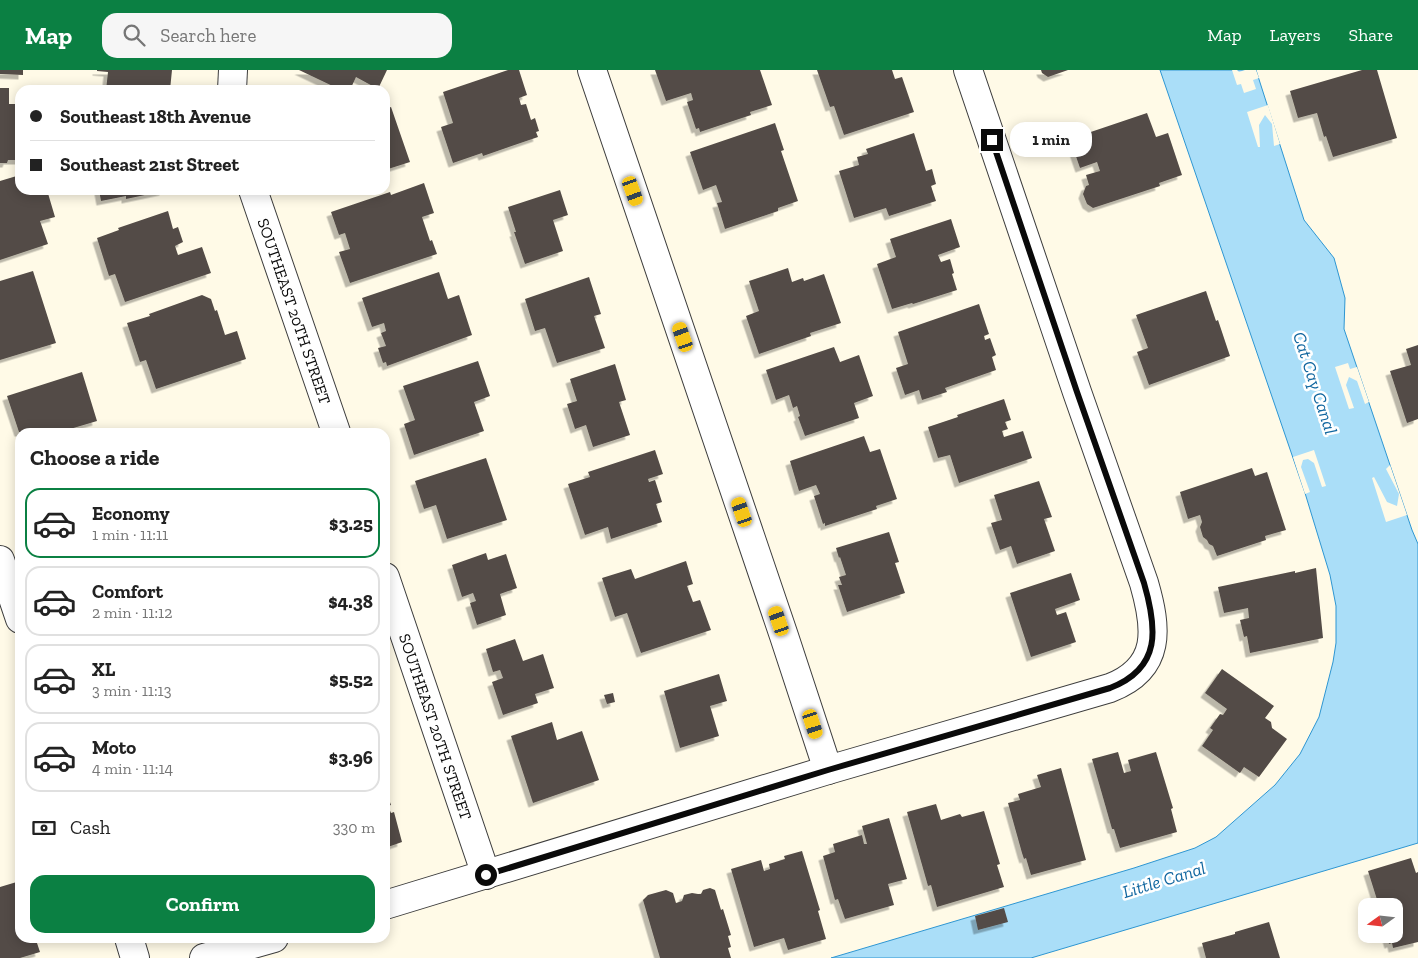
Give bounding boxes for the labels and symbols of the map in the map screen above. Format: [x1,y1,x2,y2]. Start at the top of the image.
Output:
callout: 1 min [1010,122,1092,158]
route end [981,129,1003,151]
car [620,174,645,208]
street label: SOUTHEAST 20TH STREET [253,216,335,407]
car [671,320,694,354]
water label: Cat Cay Canal [1288,329,1342,437]
car [730,495,753,529]
car [767,604,790,638]
street label: SOUTHEAST 20TH STREET [395,631,476,822]
car [801,707,824,741]
water label: Little Canal [1120,857,1208,903]
route start [475,864,497,886]
north arrow [1358,898,1402,942]

